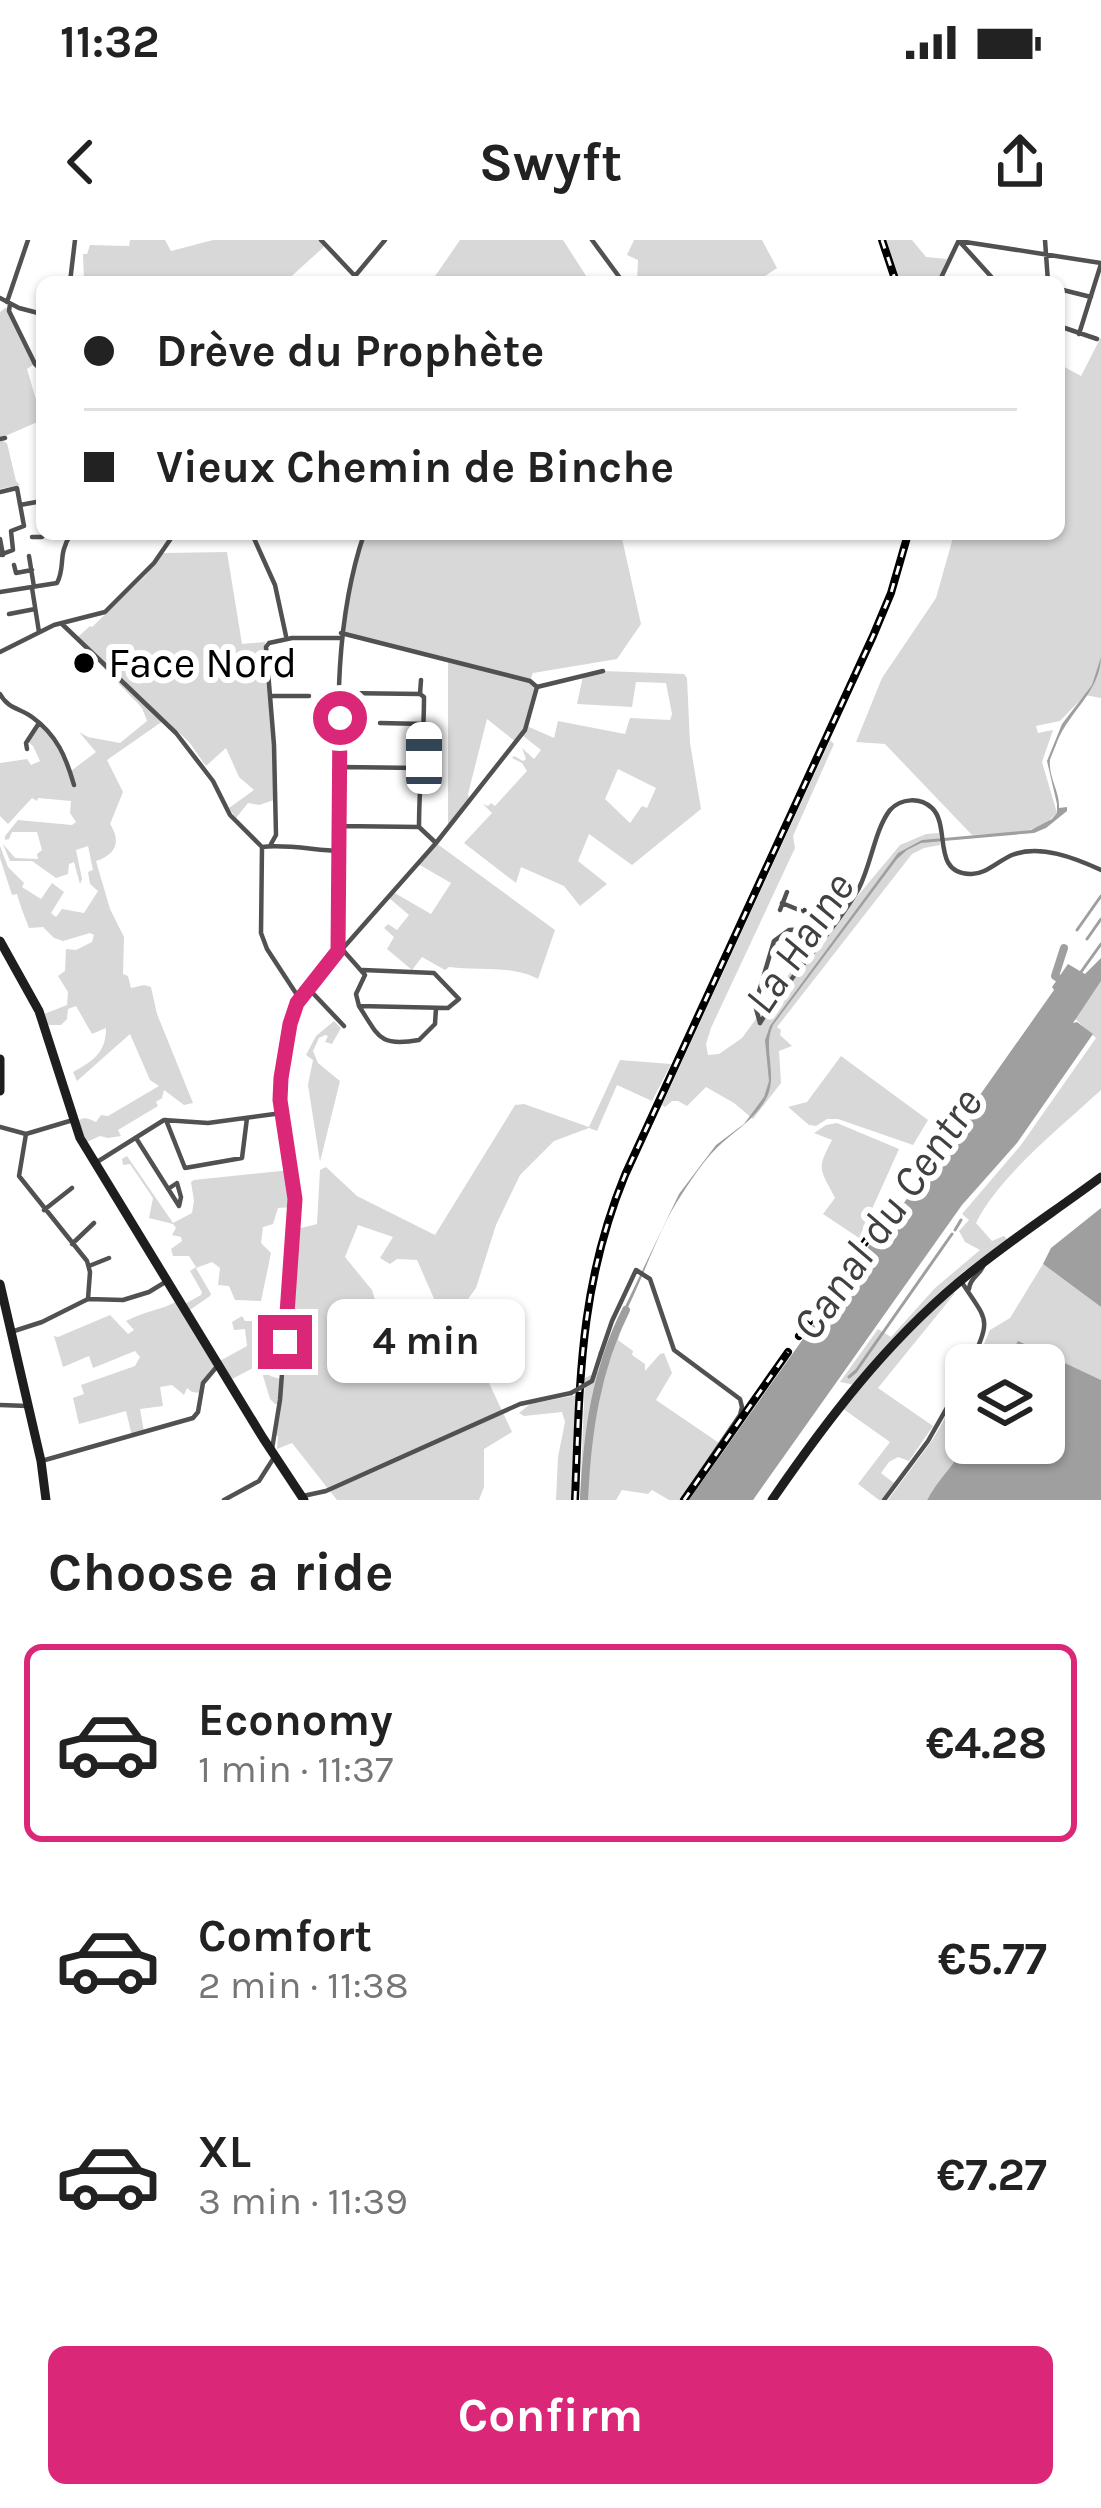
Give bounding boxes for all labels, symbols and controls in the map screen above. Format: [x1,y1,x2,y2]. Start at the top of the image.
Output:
text: 11:32 [60,16,159,68]
icon: back [48,129,114,195]
icon: share [987,129,1053,195]
text: Swyft [479,130,622,194]
text: Drève du Prophète [156,325,544,377]
text: Vieux Chemin de Binche [156,441,674,493]
place label: Face Nord [108,638,297,688]
marker: Face Nord [71,650,97,676]
route start [313,691,367,745]
car [406,722,442,794]
water label: La Haine [733,863,865,1023]
water label: Canal du Centre [781,1078,993,1350]
callout: 4 min [327,1300,525,1384]
route end [258,1315,312,1369]
text: 4 min [372,1318,480,1364]
map controls [945,1344,1065,1464]
button: layers [945,1344,1065,1464]
text: Choose a ride [48,1540,394,1604]
icon: car [54,1689,162,1797]
text: Economy [198,1694,393,1746]
text: €4.28 [926,1717,1047,1769]
text: 1 min · 11:37 [198,1746,393,1792]
icon: car [54,1905,162,2013]
text: Comfort [198,1910,372,1962]
text: €5.77 [938,1933,1047,1985]
text: 2 min · 11:38 [198,1962,409,2008]
icon: car [54,2121,162,2229]
text: XL [198,2126,251,2178]
text: €7.27 [937,2149,1047,2201]
text: 3 min · 11:39 [198,2178,408,2224]
button: Confirm [48,2346,1053,2484]

